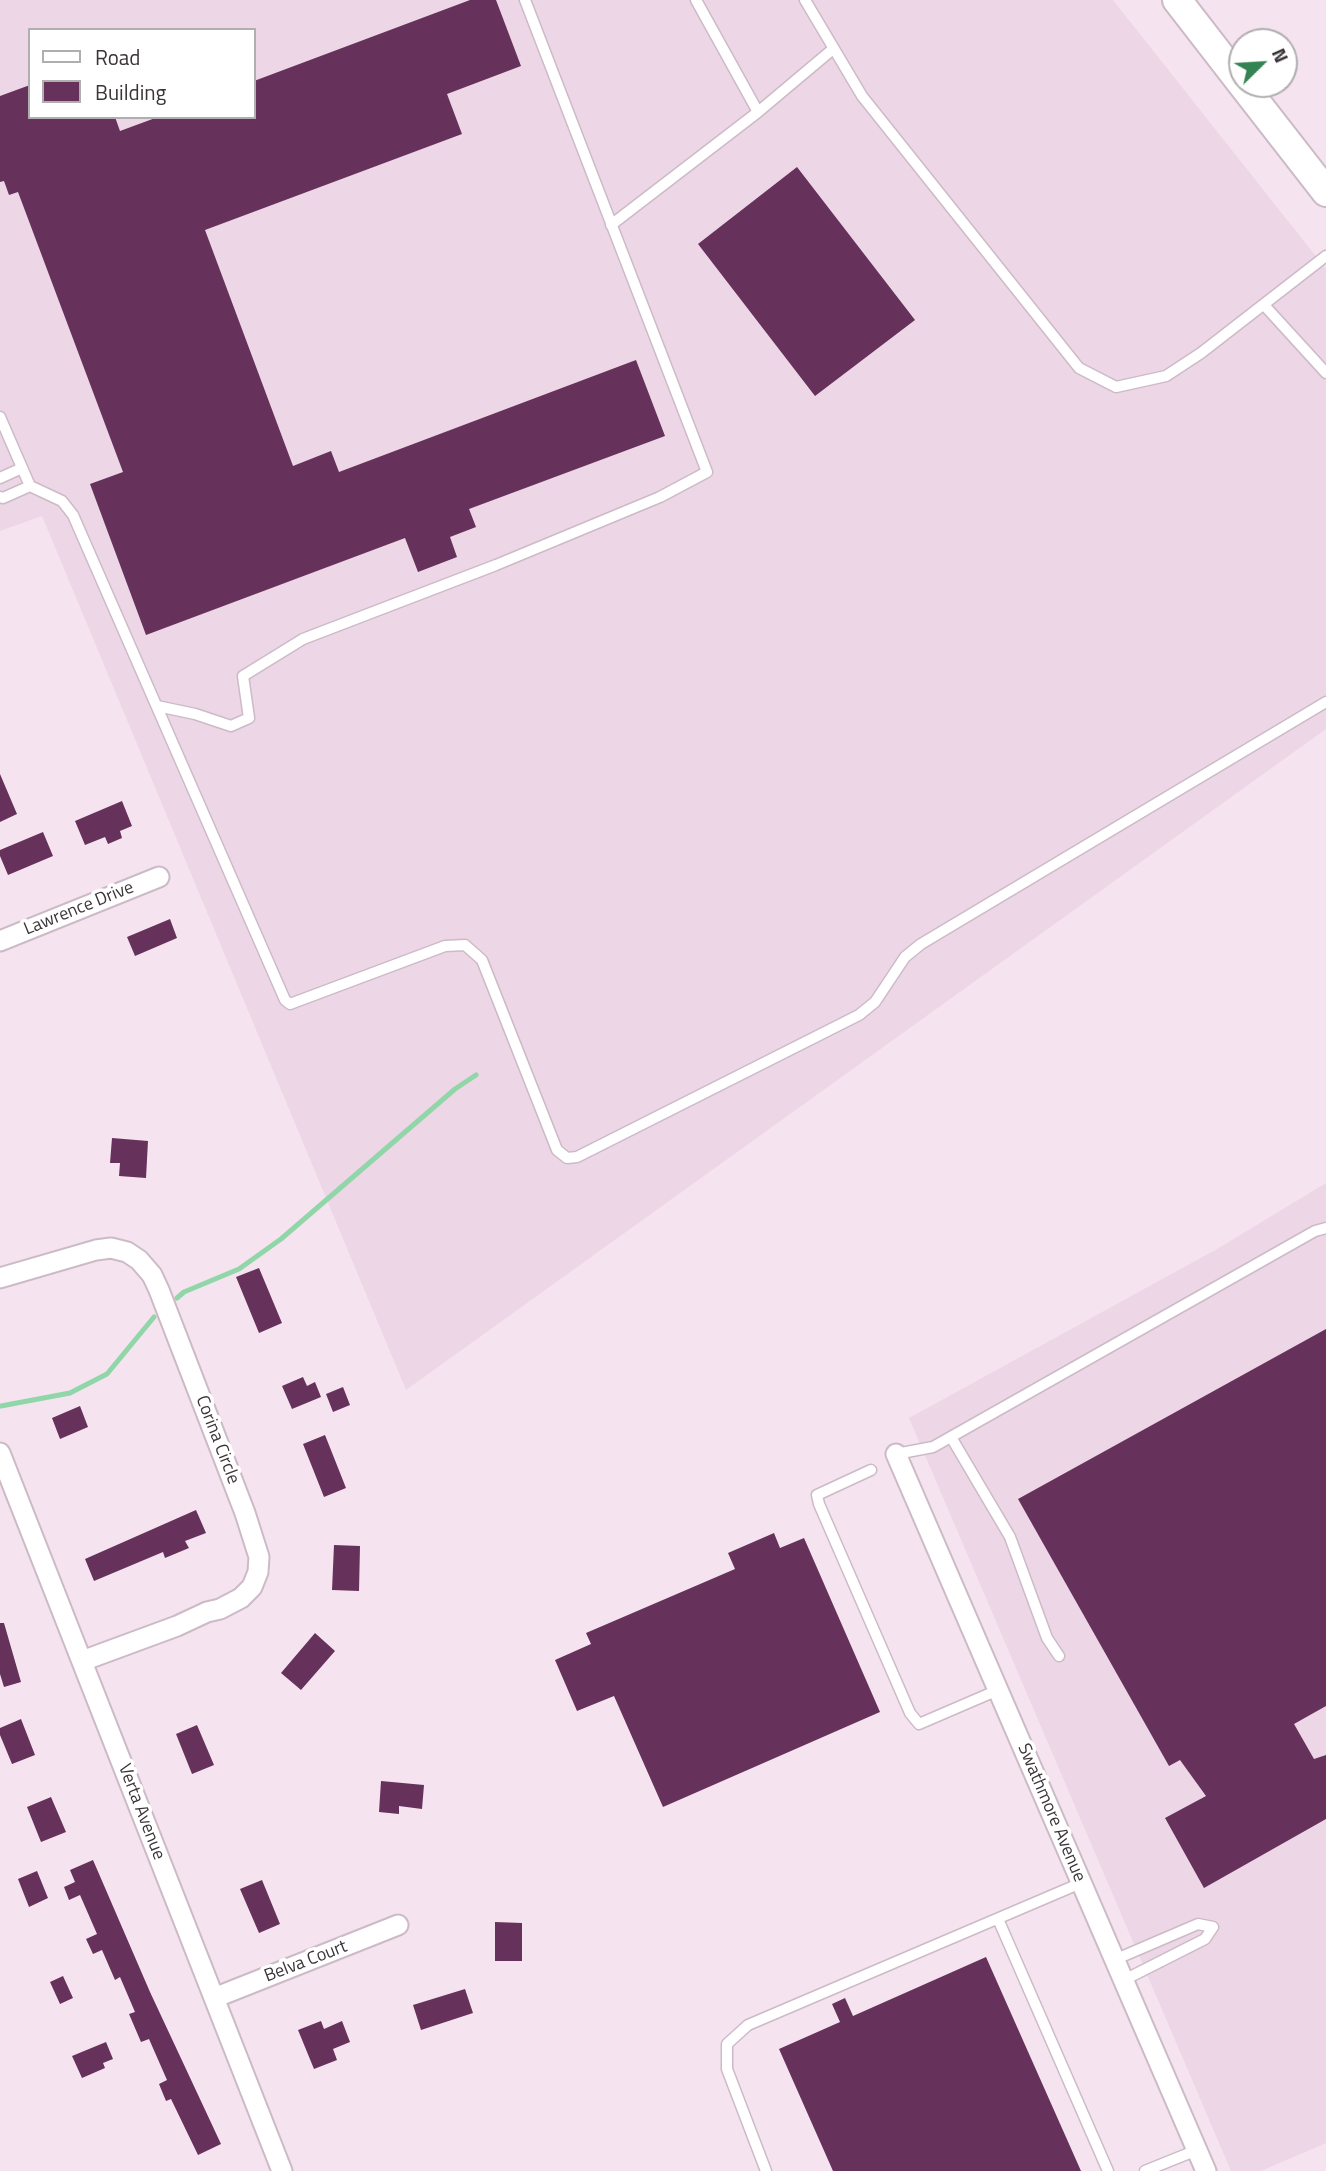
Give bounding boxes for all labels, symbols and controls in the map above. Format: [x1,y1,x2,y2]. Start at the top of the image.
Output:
legend [28,28,256,119]
north arrow [1228,28,1298,98]
text: Road [95,41,140,73]
text: N [1265,43,1297,67]
text: Building [95,76,166,108]
street label: Lawrence Drive [21,877,137,941]
street label: Corina Circle [190,1393,244,1487]
street label: Swathmore Avenue [1012,1741,1090,1885]
street label: Verta Avenue [113,1761,169,1863]
street label: Belva Court [261,1936,351,1988]

